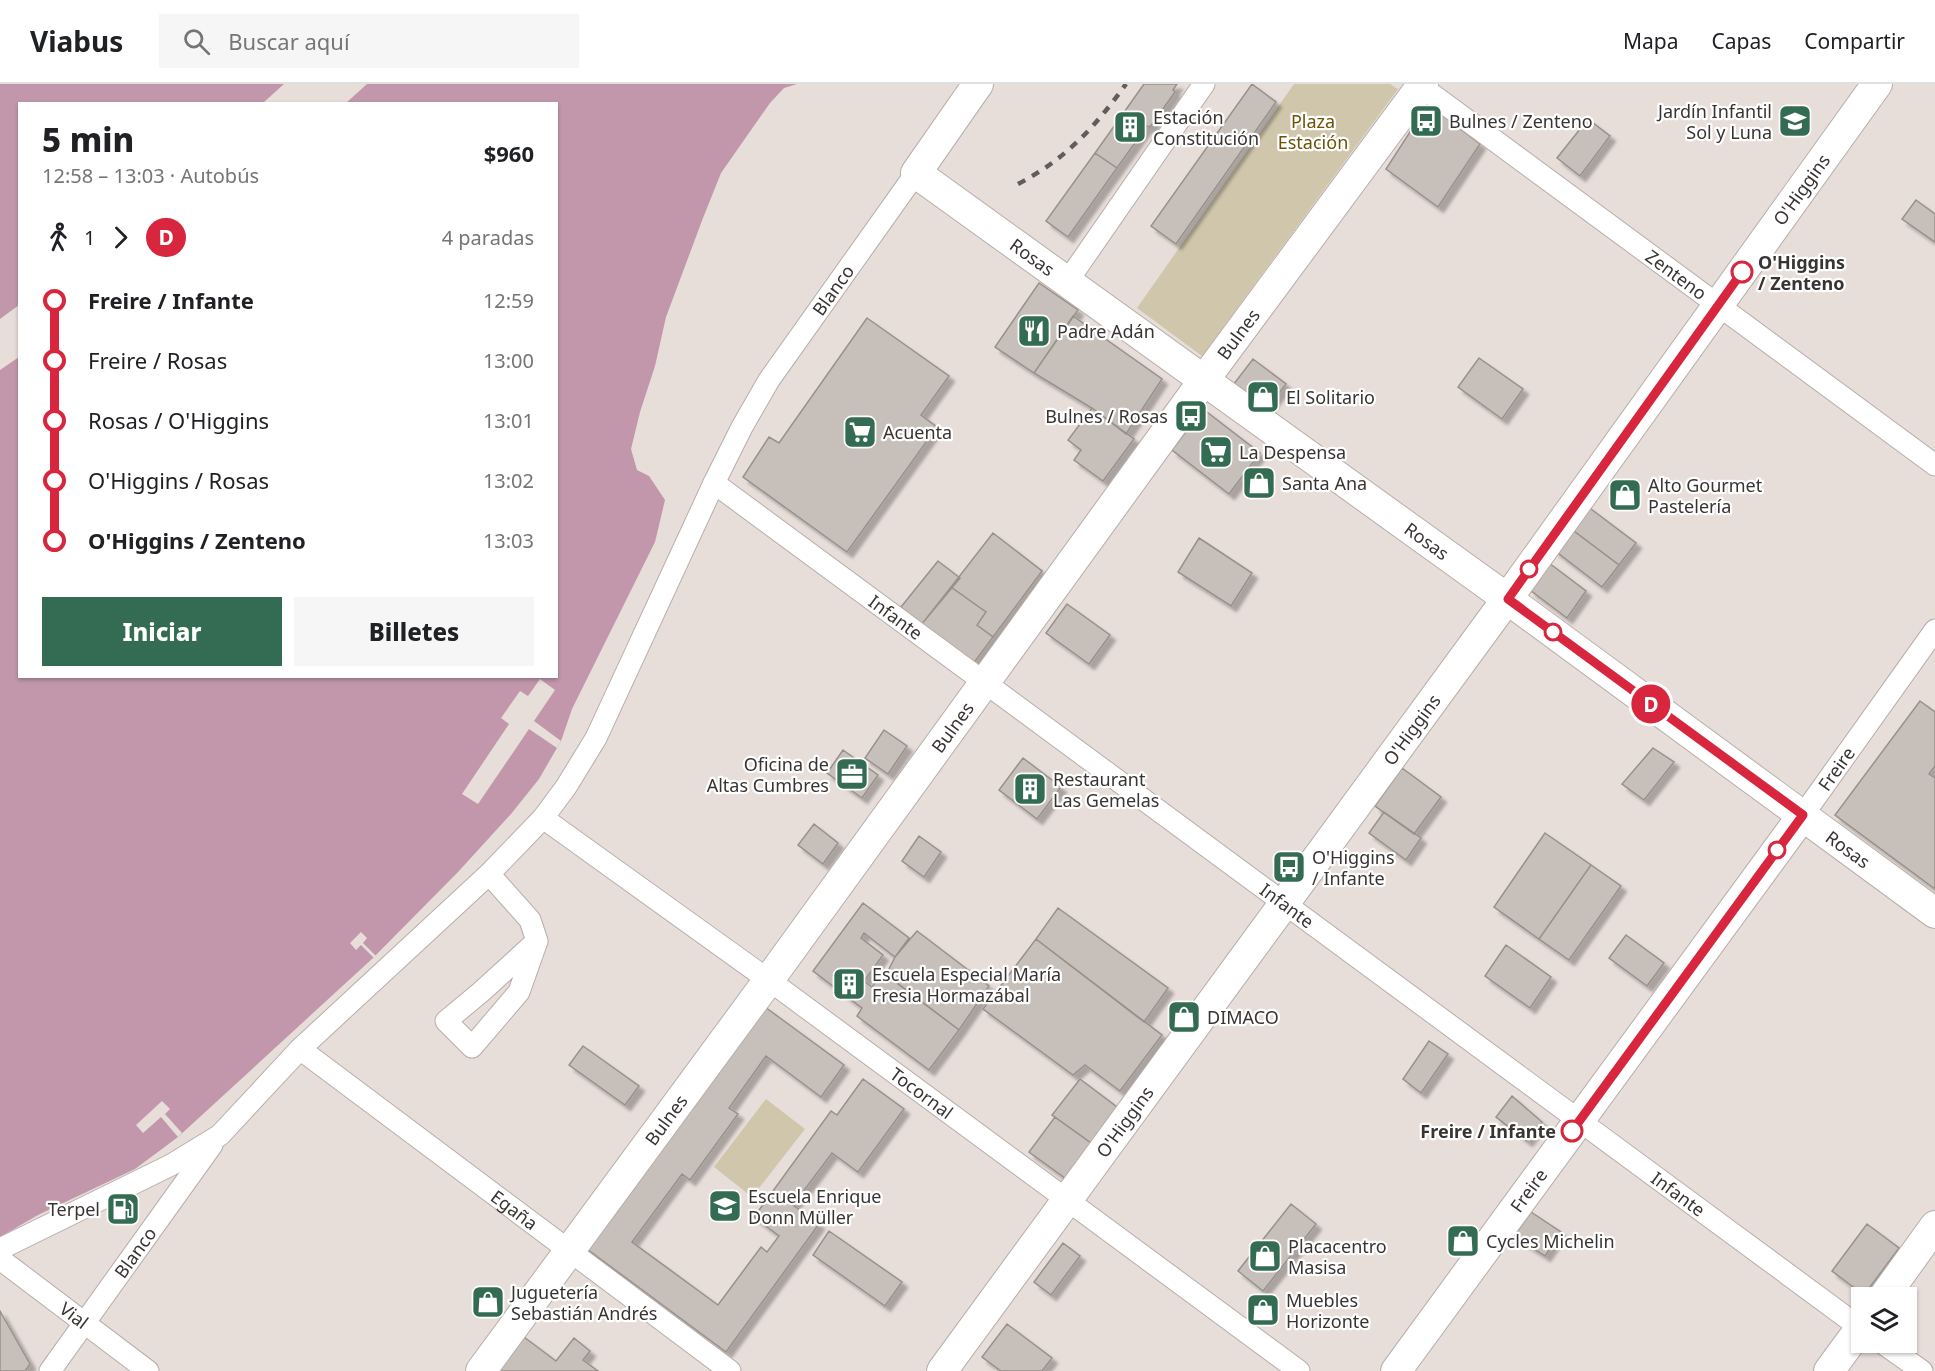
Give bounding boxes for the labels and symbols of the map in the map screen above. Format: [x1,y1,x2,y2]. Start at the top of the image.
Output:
place label: Jardín Infantil Sol y Luna [1656,99,1772,144]
bus stop icon: Bulnes / Zenteno [1408,103,1444,139]
school or university icon: Jardín Infantil Sol y Luna [1777,103,1813,139]
place label: Estación Constitución [1153,105,1259,150]
building icon: Estación Constitución [1112,109,1148,145]
park label: Plaza Estación [1278,109,1348,154]
place label: Bulnes / Zenteno [1449,109,1593,133]
street label: O'Higgins [1767,149,1835,230]
street label: Rosas [1005,233,1060,281]
street label: Zenteno [1641,244,1712,305]
place label: O'Higgins / Zenteno [1758,250,1845,295]
street label: Blanco [807,260,859,320]
marker: O'Higgins / Zenteno [1731,261,1753,283]
street label: Bulnes [1211,304,1265,364]
restaurant icon: Padre Adán [1016,313,1052,349]
place label: Padre Adán [1057,319,1155,343]
shop icon: El Solitario [1245,379,1281,415]
place label: El Solitario [1286,385,1375,409]
bus stop icon: Bulnes / Rosas [1173,398,1209,434]
place label: Bulnes / Rosas [1045,404,1168,428]
supermarket icon: Acuenta [842,414,878,450]
place label: Acuenta [883,420,952,444]
supermarket icon: La Despensa [1198,434,1234,470]
place label: La Despensa [1239,440,1346,464]
shop icon: Santa Ana [1241,465,1277,501]
place label: Santa Ana [1282,471,1367,495]
place label: Alto Gourmet Pastelería [1648,473,1763,518]
shop icon: Alto Gourmet Pastelería [1607,477,1643,513]
street label: Rosas [1400,517,1454,565]
unlabelled marker [1520,560,1538,578]
street label: Infante [864,589,928,645]
unlabelled marker [1544,623,1562,641]
line badge: D [1632,684,1670,724]
street label: O'Higgins [1377,689,1446,770]
street label: Bulnes [926,697,979,757]
street label: Freire [1812,742,1860,795]
place label: Oficina de Altas Cumbres [707,752,829,797]
office icon: Oficina de Altas Cumbres [834,756,870,792]
place label: Restaurant Las Gemelas [1053,767,1159,812]
building icon: Restaurant Las Gemelas [1012,771,1048,807]
street label: Rosas [1821,825,1875,873]
unlabelled marker [1768,841,1786,859]
place label: O'Higgins / Infante [1312,845,1395,890]
bus stop icon: O'Higgins / Infante [1271,849,1307,885]
street label: Infante [1255,878,1319,933]
place label: Escuela Especial María Fresia Hormazábal [872,962,1061,1007]
building icon: Escuela Especial María Fresia Hormazábal [831,966,867,1002]
shop icon: DIMACO [1166,999,1202,1035]
place label: DIMACO [1207,1005,1279,1029]
street label: Tocornal [885,1062,958,1124]
street label: O'Higgins [1090,1081,1159,1162]
street label: Bulnes [639,1089,693,1150]
place label: Freire / Infante [1420,1119,1556,1143]
marker: Freire / Infante [1561,1120,1583,1142]
street label: Freire [1504,1164,1552,1217]
street label: Infante [1647,1166,1710,1222]
street label: Egaña [486,1184,543,1235]
place label: Escuela Enrique Donn Müller [748,1184,882,1229]
school or university icon: Escuela Enrique Donn Müller [707,1188,743,1224]
fuel station icon: Terpel [105,1191,141,1227]
place label: Terpel [48,1197,100,1221]
street label: Blanco [109,1222,161,1283]
shop icon: Cycles Michelin [1445,1223,1481,1259]
place label: Cycles Michelin [1486,1229,1615,1253]
place label: Placacentro Masisa [1288,1234,1387,1279]
shop icon: Placacentro Masisa [1247,1238,1283,1274]
place label: Juguetería Sebastián Andrés [509,1280,657,1325]
shop icon: Juguetería Sebastián Andrés [470,1284,506,1320]
place label: Muebles Horizonte [1286,1288,1369,1333]
shop icon: Muebles Horizonte [1245,1292,1281,1328]
street label: Vial [55,1296,93,1334]

